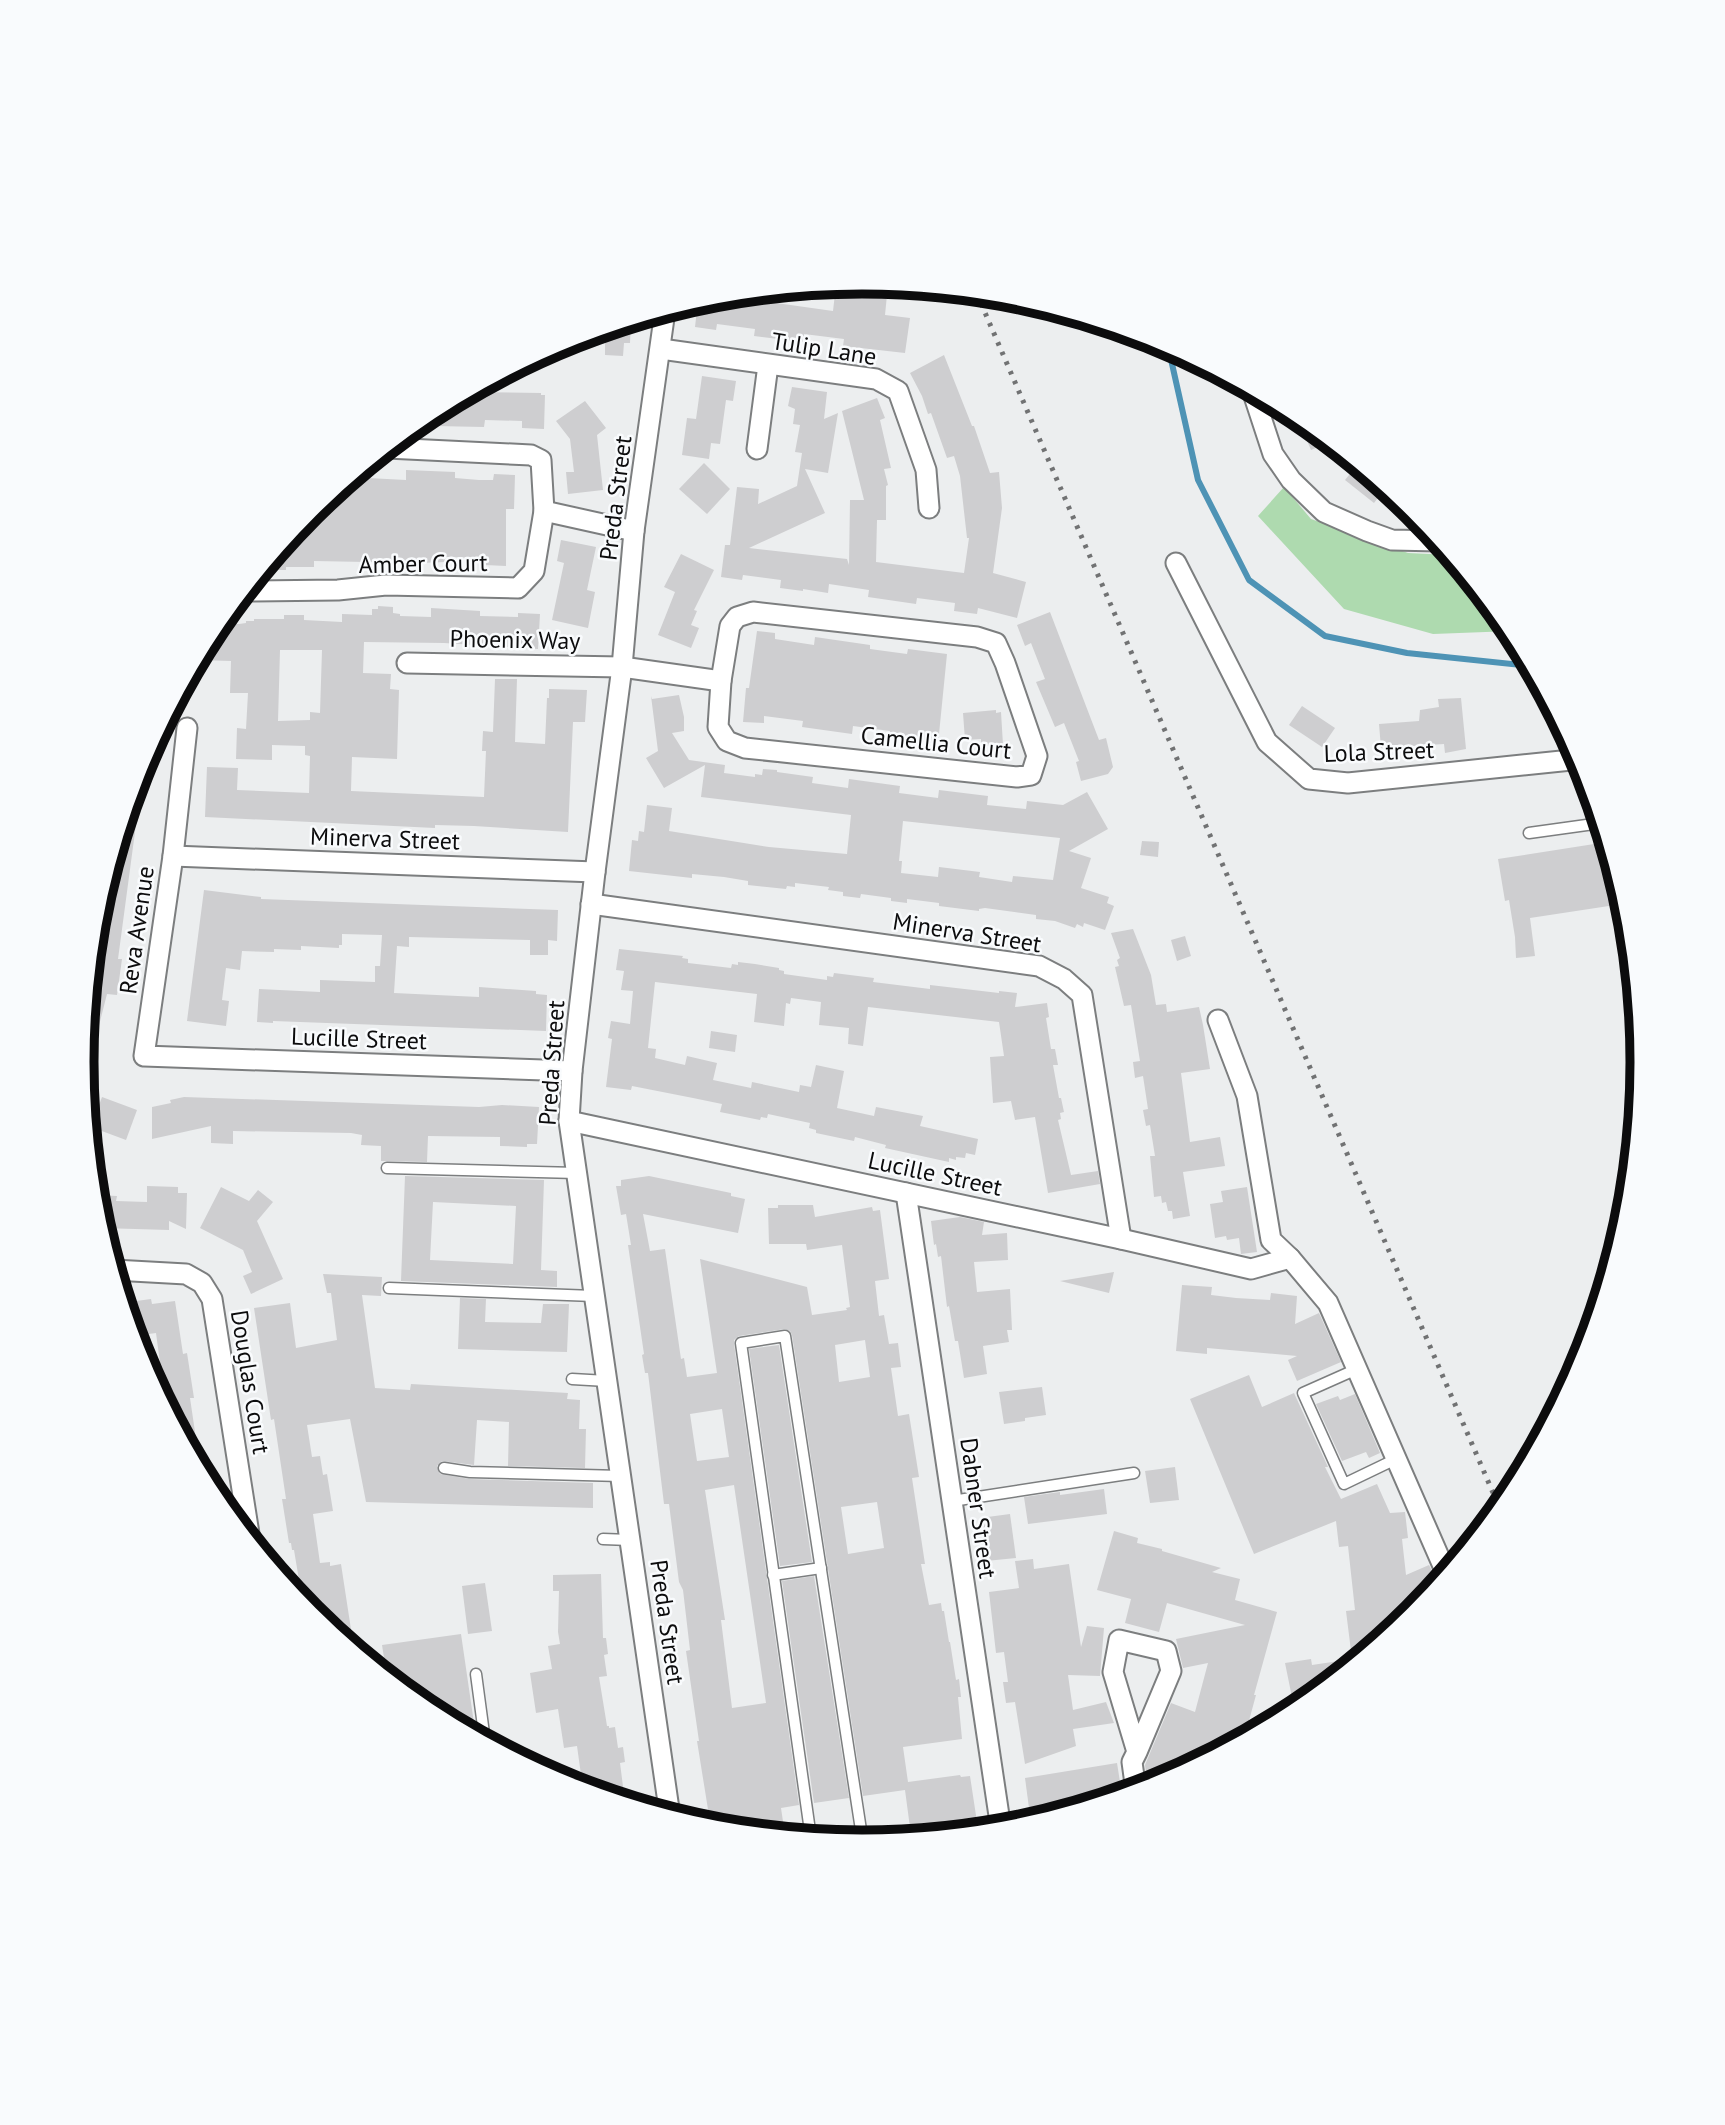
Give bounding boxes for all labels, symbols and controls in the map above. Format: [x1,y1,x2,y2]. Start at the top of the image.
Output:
street label: Tulip Lane [769,325,879,372]
street label: Preda Street [592,434,639,562]
street label: Amber Court [358,547,488,580]
street label: Phoenix Way [449,623,581,656]
street label: Camellia Court [859,719,1013,766]
street label: Lola Street [1323,734,1435,769]
street label: Minerva Street [309,820,461,857]
street label: Reva Avenue [112,864,161,996]
street label: Minerva Street [891,905,1044,960]
street label: Preda Street [532,999,571,1127]
street label: Lucille Street [290,1021,428,1056]
street label: Lucille Street [865,1144,1005,1203]
street label: Douglas Court [224,1308,277,1456]
street label: Dabner Street [953,1436,1004,1580]
street label: Preda Street [643,1558,692,1686]

